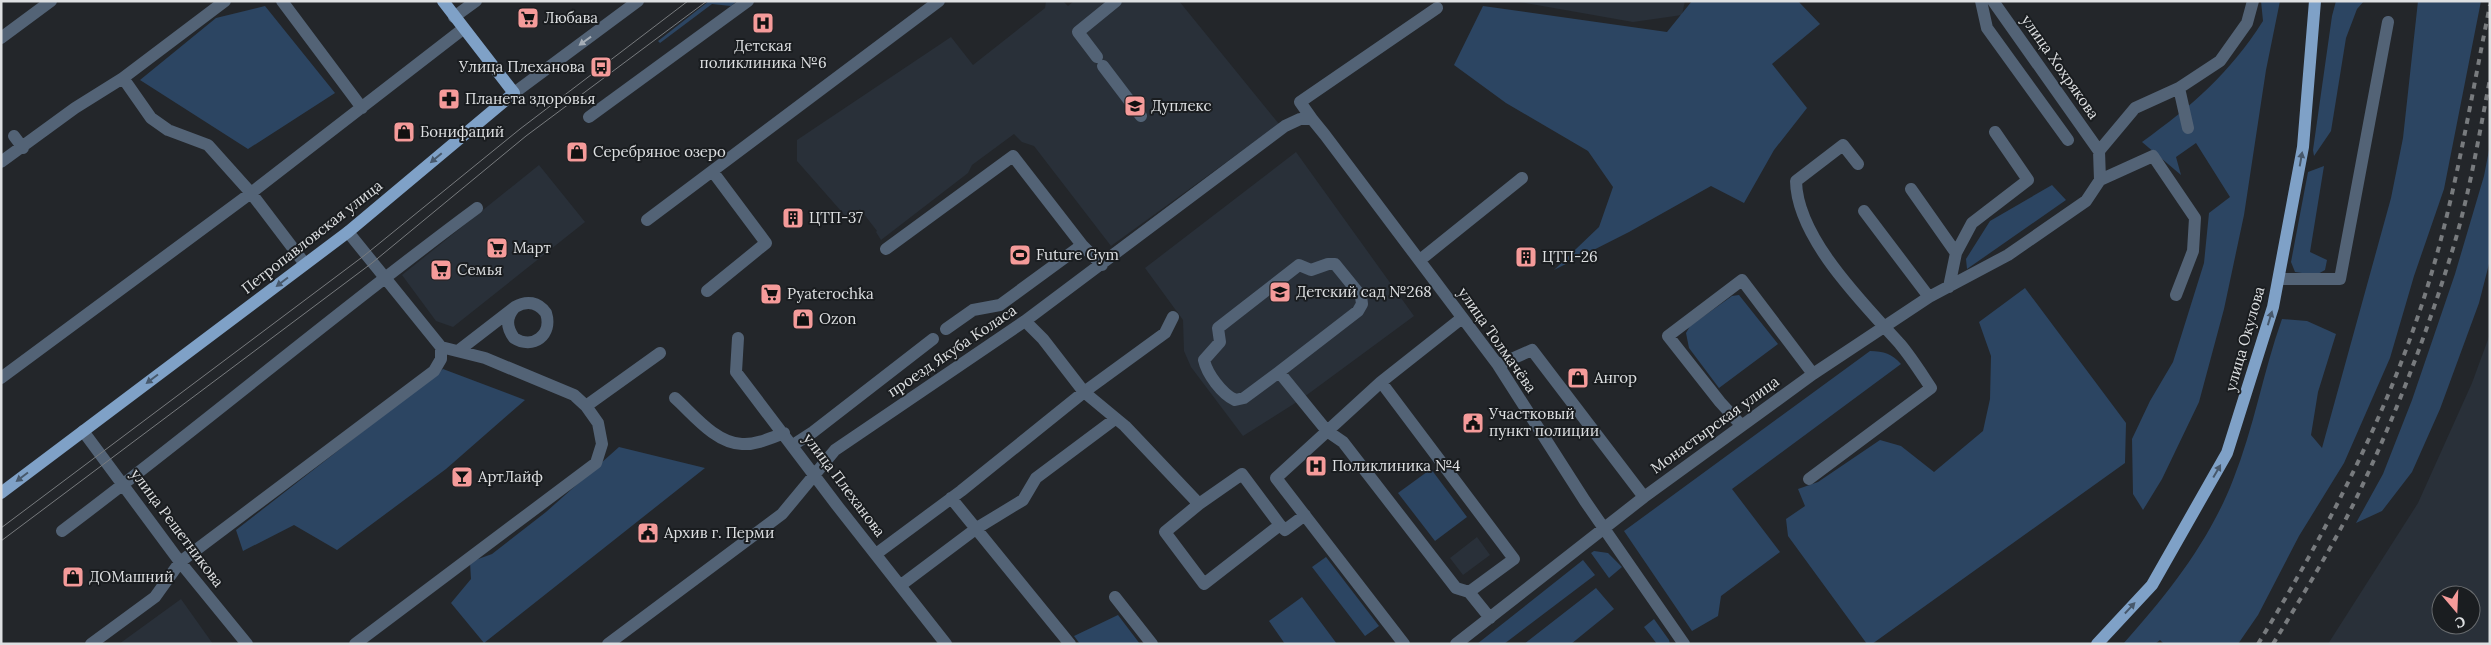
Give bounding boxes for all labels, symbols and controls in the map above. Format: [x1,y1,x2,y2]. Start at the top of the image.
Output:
supermarket icon: Любава [516,6,540,30]
place label: Любава [544,8,598,27]
hospital icon: Детская поликлиника №6 [751,11,775,35]
street label: улица Хохрякова [2017,11,2104,123]
one-way arrow [579,35,592,46]
place label: Детская поликлиника №6 [699,36,827,72]
bus stop icon: Улица Плеханова [589,55,613,79]
place label: Улица Плеханова [458,57,585,76]
pharmacy icon: Планета здоровья [437,87,461,111]
place label: Планета здоровья [465,89,595,108]
school or university icon: Дуплекс [1123,94,1147,118]
place label: Дуплекс [1151,96,1211,115]
shop icon: Бонифаций [392,120,416,144]
place label: Бонифаций [420,122,504,141]
shop icon: Серебряное озеро [565,140,589,164]
place label: Серебряное озеро [593,142,726,161]
one-way arrow [2297,150,2305,166]
one-way arrow [430,153,443,164]
street label: Петропавловская улица [237,176,386,298]
building icon: ЦТП-37 [781,206,805,230]
place label: ЦТП-37 [809,208,863,227]
supermarket icon: Март [485,236,509,260]
place label: Март [513,238,551,257]
sports icon: Future Gym [1008,243,1032,267]
place label: Future Gym [1036,245,1119,264]
building icon: ЦТП-26 [1514,245,1538,269]
place label: ЦТП-26 [1542,247,1598,266]
supermarket icon: Семья [429,258,453,282]
place label: Семья [457,260,502,279]
one-way arrow [276,276,289,287]
school or university icon: Детский сад №268 [1268,280,1292,304]
supermarket icon: Pyaterochka [759,282,783,306]
place label: Детский сад №268 [1296,282,1432,301]
street label: улица Толмачёва [1454,283,1541,396]
place label: Pyaterochka [787,284,874,303]
street label: улица Окулова [2220,284,2269,393]
street label: проезд Якуба Коласа [884,300,1020,401]
shop icon: Ozon [791,307,815,331]
place label: Ozon [819,309,856,328]
one-way arrow [2266,310,2274,325]
shop icon: Ангор [1566,366,1590,390]
place label: Ангор [1593,368,1637,387]
street label: Монастырская улица [1647,371,1783,478]
one-way arrow [145,374,159,384]
place label: Участковый пункт полиции [1488,404,1599,440]
public building icon: Участковый пункт полиции [1461,411,1485,435]
street label: улица Плеханова [799,429,890,540]
hospital icon: Поликлиника №4 [1304,454,1328,478]
place label: Поликлиника №4 [1332,456,1460,475]
one-way arrow [2213,464,2221,479]
street label: улица Решетникова [127,465,228,591]
bar icon: АртЛайф [450,465,474,489]
place label: АртЛайф [477,467,543,486]
one-way arrow [15,472,29,482]
public building icon: Архив г. Перми [636,521,660,545]
place label: Архив г. Перми [663,523,774,542]
shop icon: ДОМашний [61,565,85,589]
place label: ДОМашний [89,567,173,586]
north arrow [2431,585,2481,635]
one-way arrow [2124,602,2136,614]
text: С [2452,612,2468,632]

